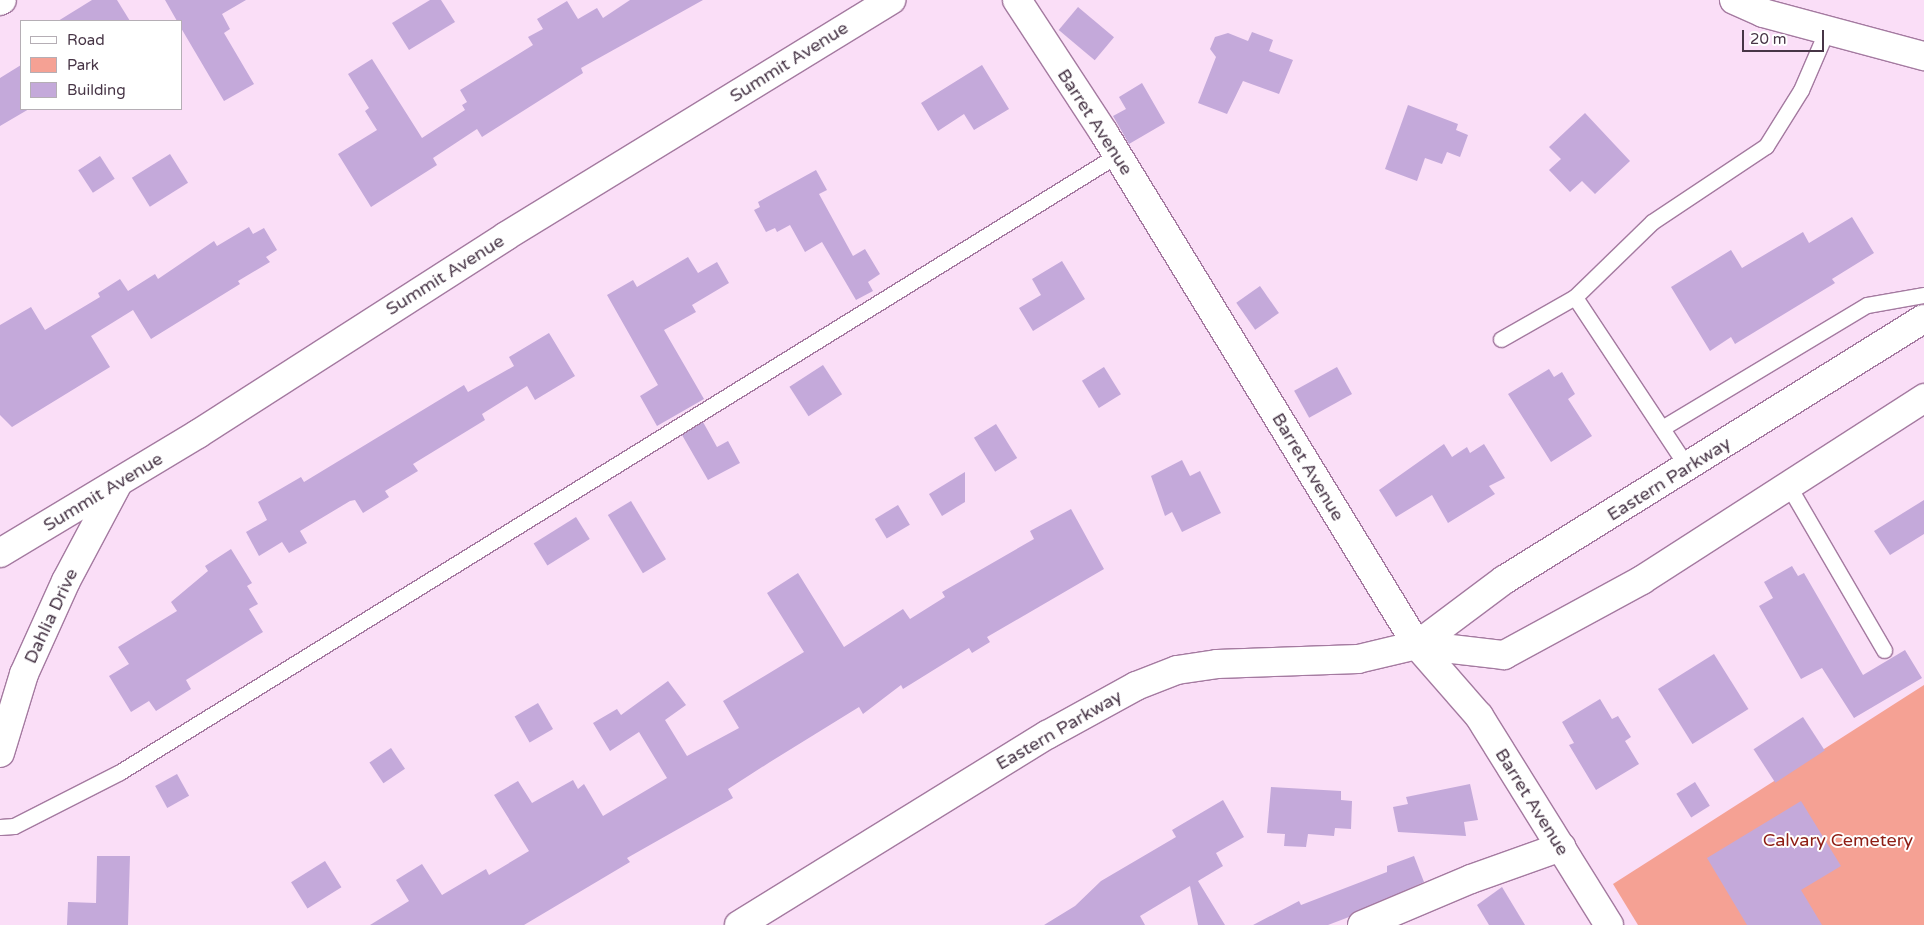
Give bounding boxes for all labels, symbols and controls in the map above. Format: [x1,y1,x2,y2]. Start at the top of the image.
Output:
street label: Summit Avenue [726,17,852,107]
legend [20,20,182,110]
scale bar [1744,20,1826,52]
text: 20 m [1750,30,1787,48]
text: Road [67,31,105,49]
text: Park [67,56,99,74]
street label: Barret Avenue [1053,65,1137,179]
text: Building [67,81,126,99]
street label: Summit Avenue [382,230,508,320]
street label: Barret Avenue [1267,409,1349,525]
street label: Eastern Parkway [1603,432,1735,526]
street label: Summit Avenue [39,448,167,536]
street label: Dahlia Drive [20,565,82,667]
street label: Eastern Parkway [992,685,1126,775]
street label: Barret Avenue [1490,744,1574,860]
park label: Calvary Cemetery [1763,829,1913,851]

